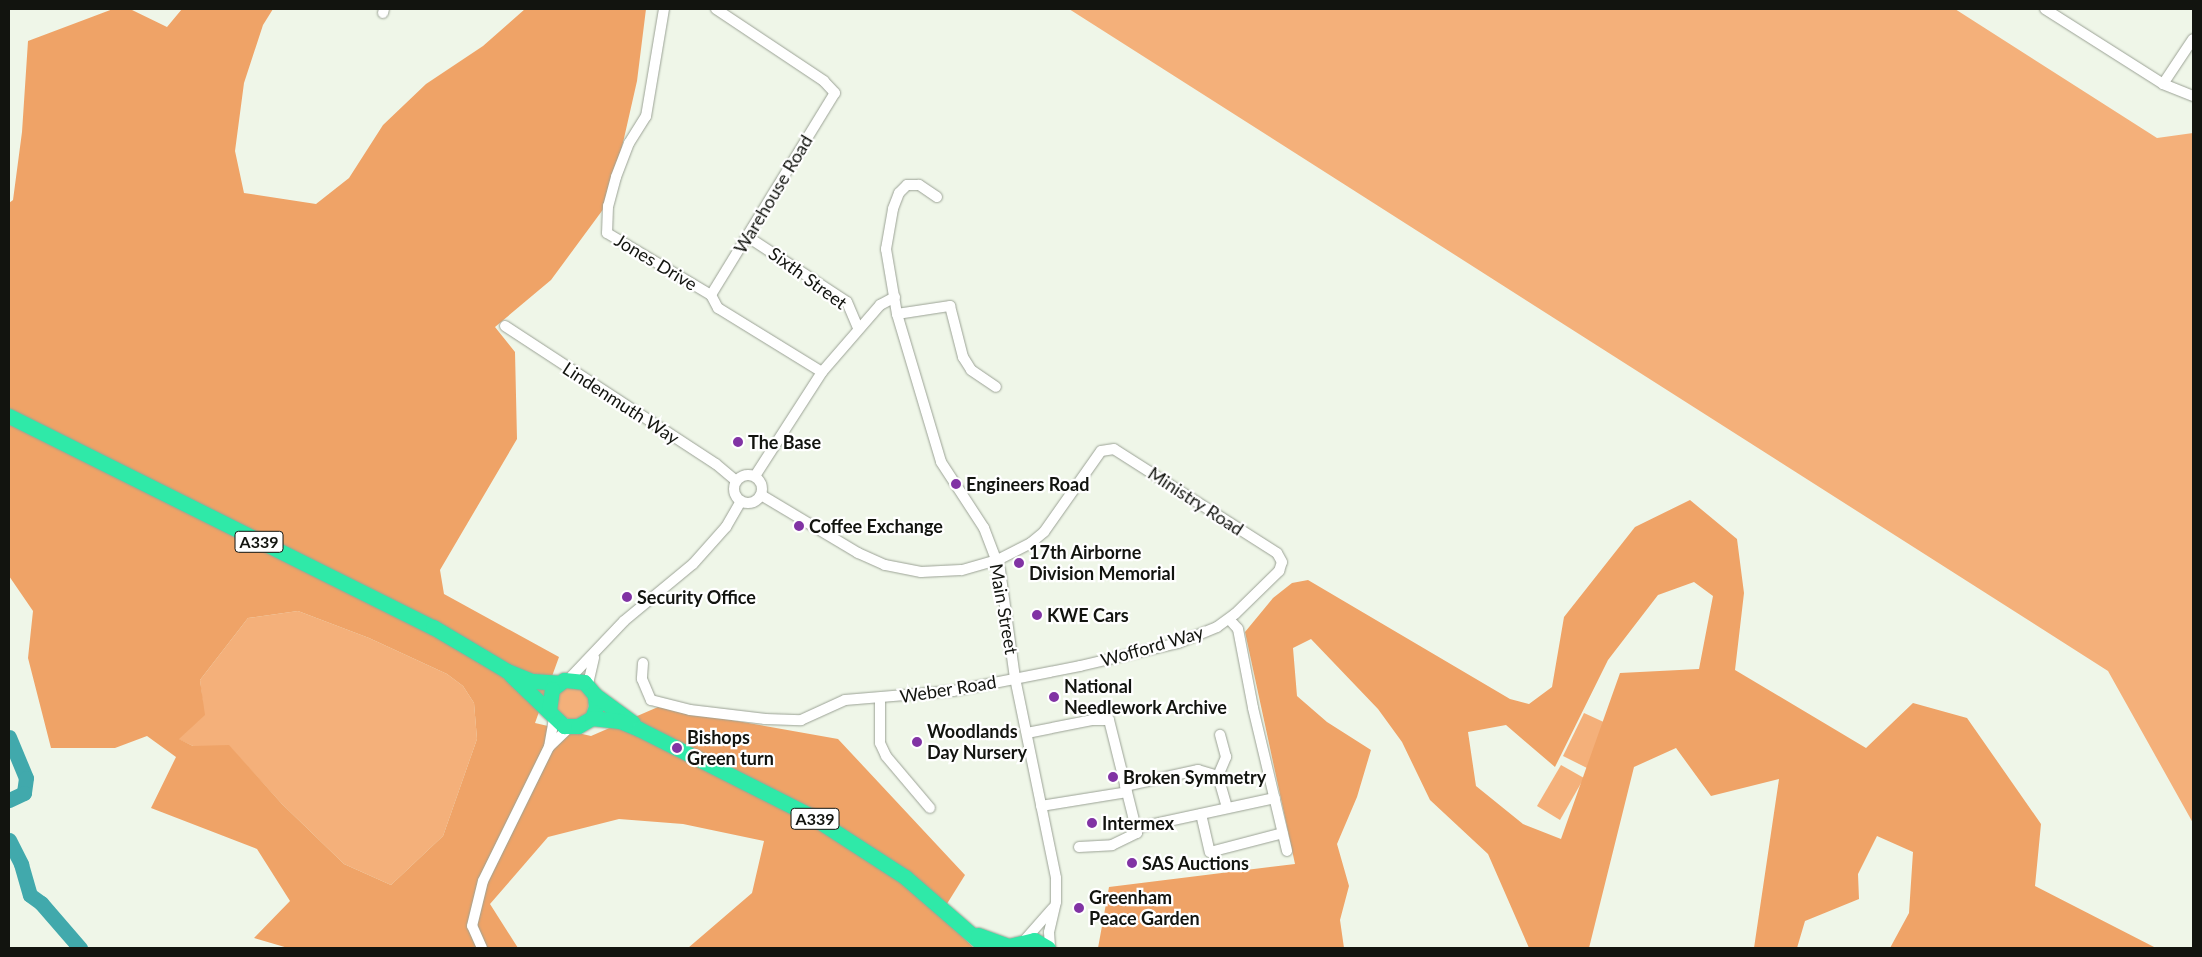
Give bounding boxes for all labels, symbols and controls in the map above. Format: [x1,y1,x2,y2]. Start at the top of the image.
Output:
street label: Warehouse Road [729,131,817,257]
street label: Jones Drive [611,229,701,295]
street label: Sixth Street [765,242,851,314]
street label: Lindenmuth Way [559,357,683,449]
place label: The Base [748,431,821,453]
marker: The Base [732,436,744,448]
street label: Ministry Road [1144,462,1248,540]
place label: Engineers Road [966,473,1089,495]
marker: Engineers Road [950,478,962,490]
place label: Coffee Exchange [809,515,943,537]
marker: Coffee Exchange [793,520,805,532]
road number: A339 [234,528,284,556]
place label: 17th Airborne Division Memorial [1029,542,1175,584]
marker: 17th Airborne Division Memorial [1013,557,1025,569]
street label: Main Street [985,562,1023,656]
place label: Security Office [637,586,756,608]
marker: Security Office [621,591,633,603]
place label: KWE Cars [1047,604,1129,626]
marker: KWE Cars [1031,609,1043,621]
street label: Wofford Way [1098,621,1206,671]
street label: Weber Road [898,671,998,707]
place label: National Needlework Archive [1064,676,1227,719]
marker: National Needlework Archive [1048,691,1060,703]
place label: Woodlands Day Nursery [927,721,1027,764]
place label: Bishops Green turn [687,727,774,770]
marker: Woodlands Day Nursery [911,736,923,748]
marker: Bishops Green turn [671,742,683,754]
place label: Broken Symmetry [1123,766,1266,788]
marker: Broken Symmetry [1107,771,1119,783]
road number: A339 [790,806,840,832]
place label: Intermex [1102,812,1174,834]
marker: Intermex [1086,817,1098,829]
place label: SAS Auctions [1142,852,1249,874]
marker: SAS Auctions [1126,857,1138,869]
place label: Greenham Peace Garden [1089,887,1200,930]
marker: Greenham Peace Garden [1073,902,1085,914]

